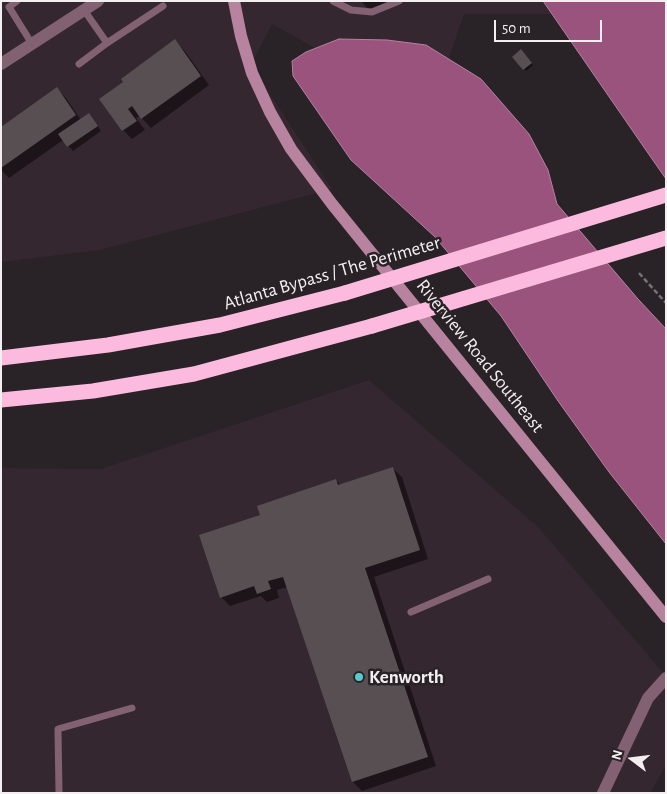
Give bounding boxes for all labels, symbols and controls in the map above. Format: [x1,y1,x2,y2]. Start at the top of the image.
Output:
scale bar [497,10,604,42]
text: 50 m [502,21,531,36]
street label: Atlanta Bypass / The Perimeter [221,231,443,315]
street label: Riverview Road Southeast [411,275,549,437]
place label: Kenworth [369,666,444,688]
marker: Kenworth [353,671,365,683]
north arrow [607,734,657,784]
text: N [609,749,626,762]

